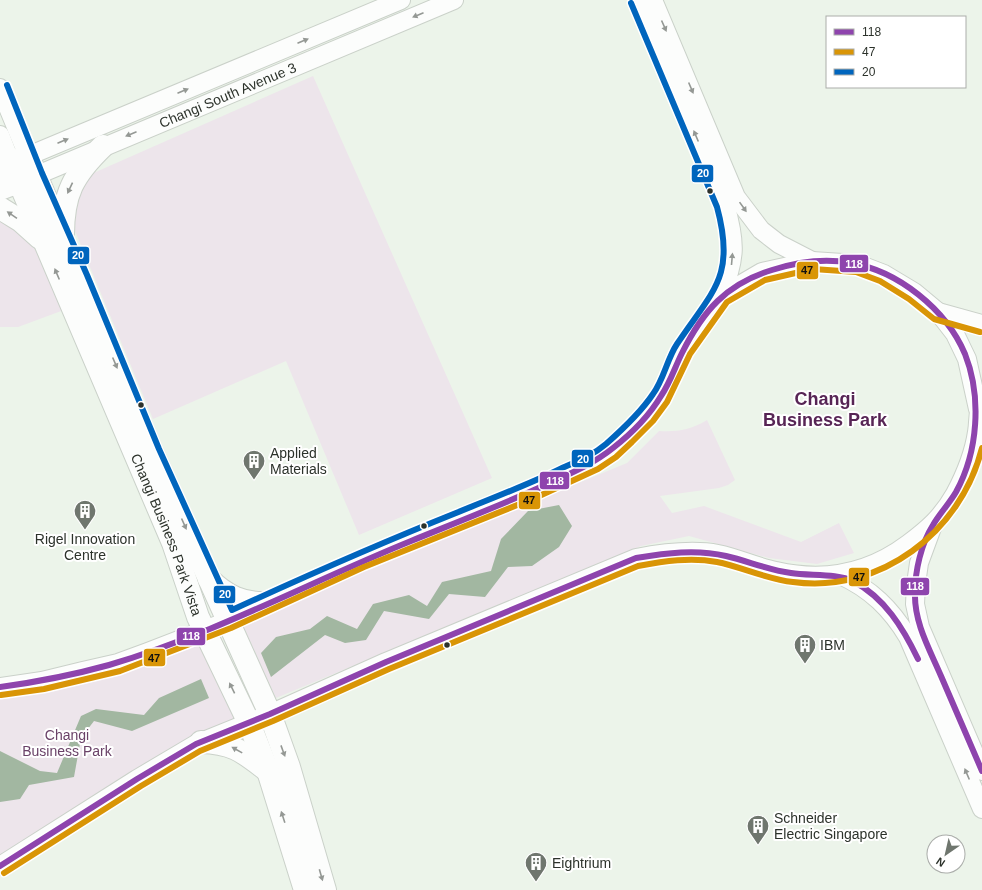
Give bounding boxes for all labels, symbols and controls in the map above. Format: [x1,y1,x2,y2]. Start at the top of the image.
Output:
one-way arrow [413,12,424,18]
legend [826,16,966,88]
one-way arrow [661,20,668,32]
text: 118 [862,25,881,39]
one-way arrow [298,38,309,44]
text: 47 [862,45,876,59]
street label: Changi South Avenue 3 [157,59,299,131]
text: 20 [862,65,876,79]
one-way arrow [688,83,694,94]
one-way arrow [178,88,189,94]
one-way arrow [693,131,699,142]
one-way arrow [125,132,137,138]
one-way arrow [58,138,70,144]
line badge: 20 [691,164,714,183]
text: 20 [697,167,709,179]
one-way arrow [67,182,73,193]
unlabelled marker [705,186,715,196]
one-way arrow [739,201,747,212]
one-way arrow [6,211,17,219]
line badge: 20 [67,246,90,265]
text: 20 [72,249,84,261]
one-way arrow [729,253,736,265]
line badge: 118 [839,254,869,273]
text: 118 [845,258,863,270]
line badge: 47 [796,261,819,280]
text: 47 [801,264,813,276]
one-way arrow [54,267,60,279]
one-way arrow [112,358,118,369]
district label: Changi Business Park [763,389,888,430]
unlabelled marker [136,400,146,410]
place label: Applied Materials [270,445,327,477]
building icon: Applied Materials [241,448,267,481]
line badge: 20 [571,449,594,468]
street label: Changi Business Park Vista [128,451,205,618]
text: 20 [577,453,589,465]
line badge: 118 [539,471,570,490]
text: 118 [546,475,564,487]
line badge: 47 [518,491,541,510]
text: 47 [523,494,535,506]
building icon: Rigel Innovation Centre [72,498,98,531]
one-way arrow [181,518,187,530]
unlabelled marker [419,521,429,531]
place label: Rigel Innovation Centre [35,531,135,563]
line badge: 47 [848,567,870,587]
text: 47 [853,571,865,583]
line badge: 118 [900,577,930,596]
text: 118 [906,580,924,592]
line badge: 20 [213,585,236,604]
text: 20 [219,588,231,600]
line badge: 118 [176,627,206,646]
text: 118 [182,630,200,642]
building icon: IBM [792,632,818,665]
place label: IBM [820,637,845,653]
unlabelled marker [442,640,452,650]
line badge: 47 [143,648,166,667]
text: 47 [148,652,160,664]
one-way arrow [229,682,235,693]
park label: Changi Business Park [22,727,113,759]
one-way arrow [281,745,287,757]
one-way arrow [231,746,243,753]
one-way arrow [963,767,969,779]
place label: Schneider Electric Singapore [774,810,888,842]
one-way arrow [280,811,286,823]
building icon: Schneider Electric Singapore [745,813,771,846]
north arrow [926,834,966,874]
building icon: Eightrium [523,850,549,883]
place label: Eightrium [552,855,611,871]
text: N [934,855,947,869]
one-way arrow [318,869,324,881]

